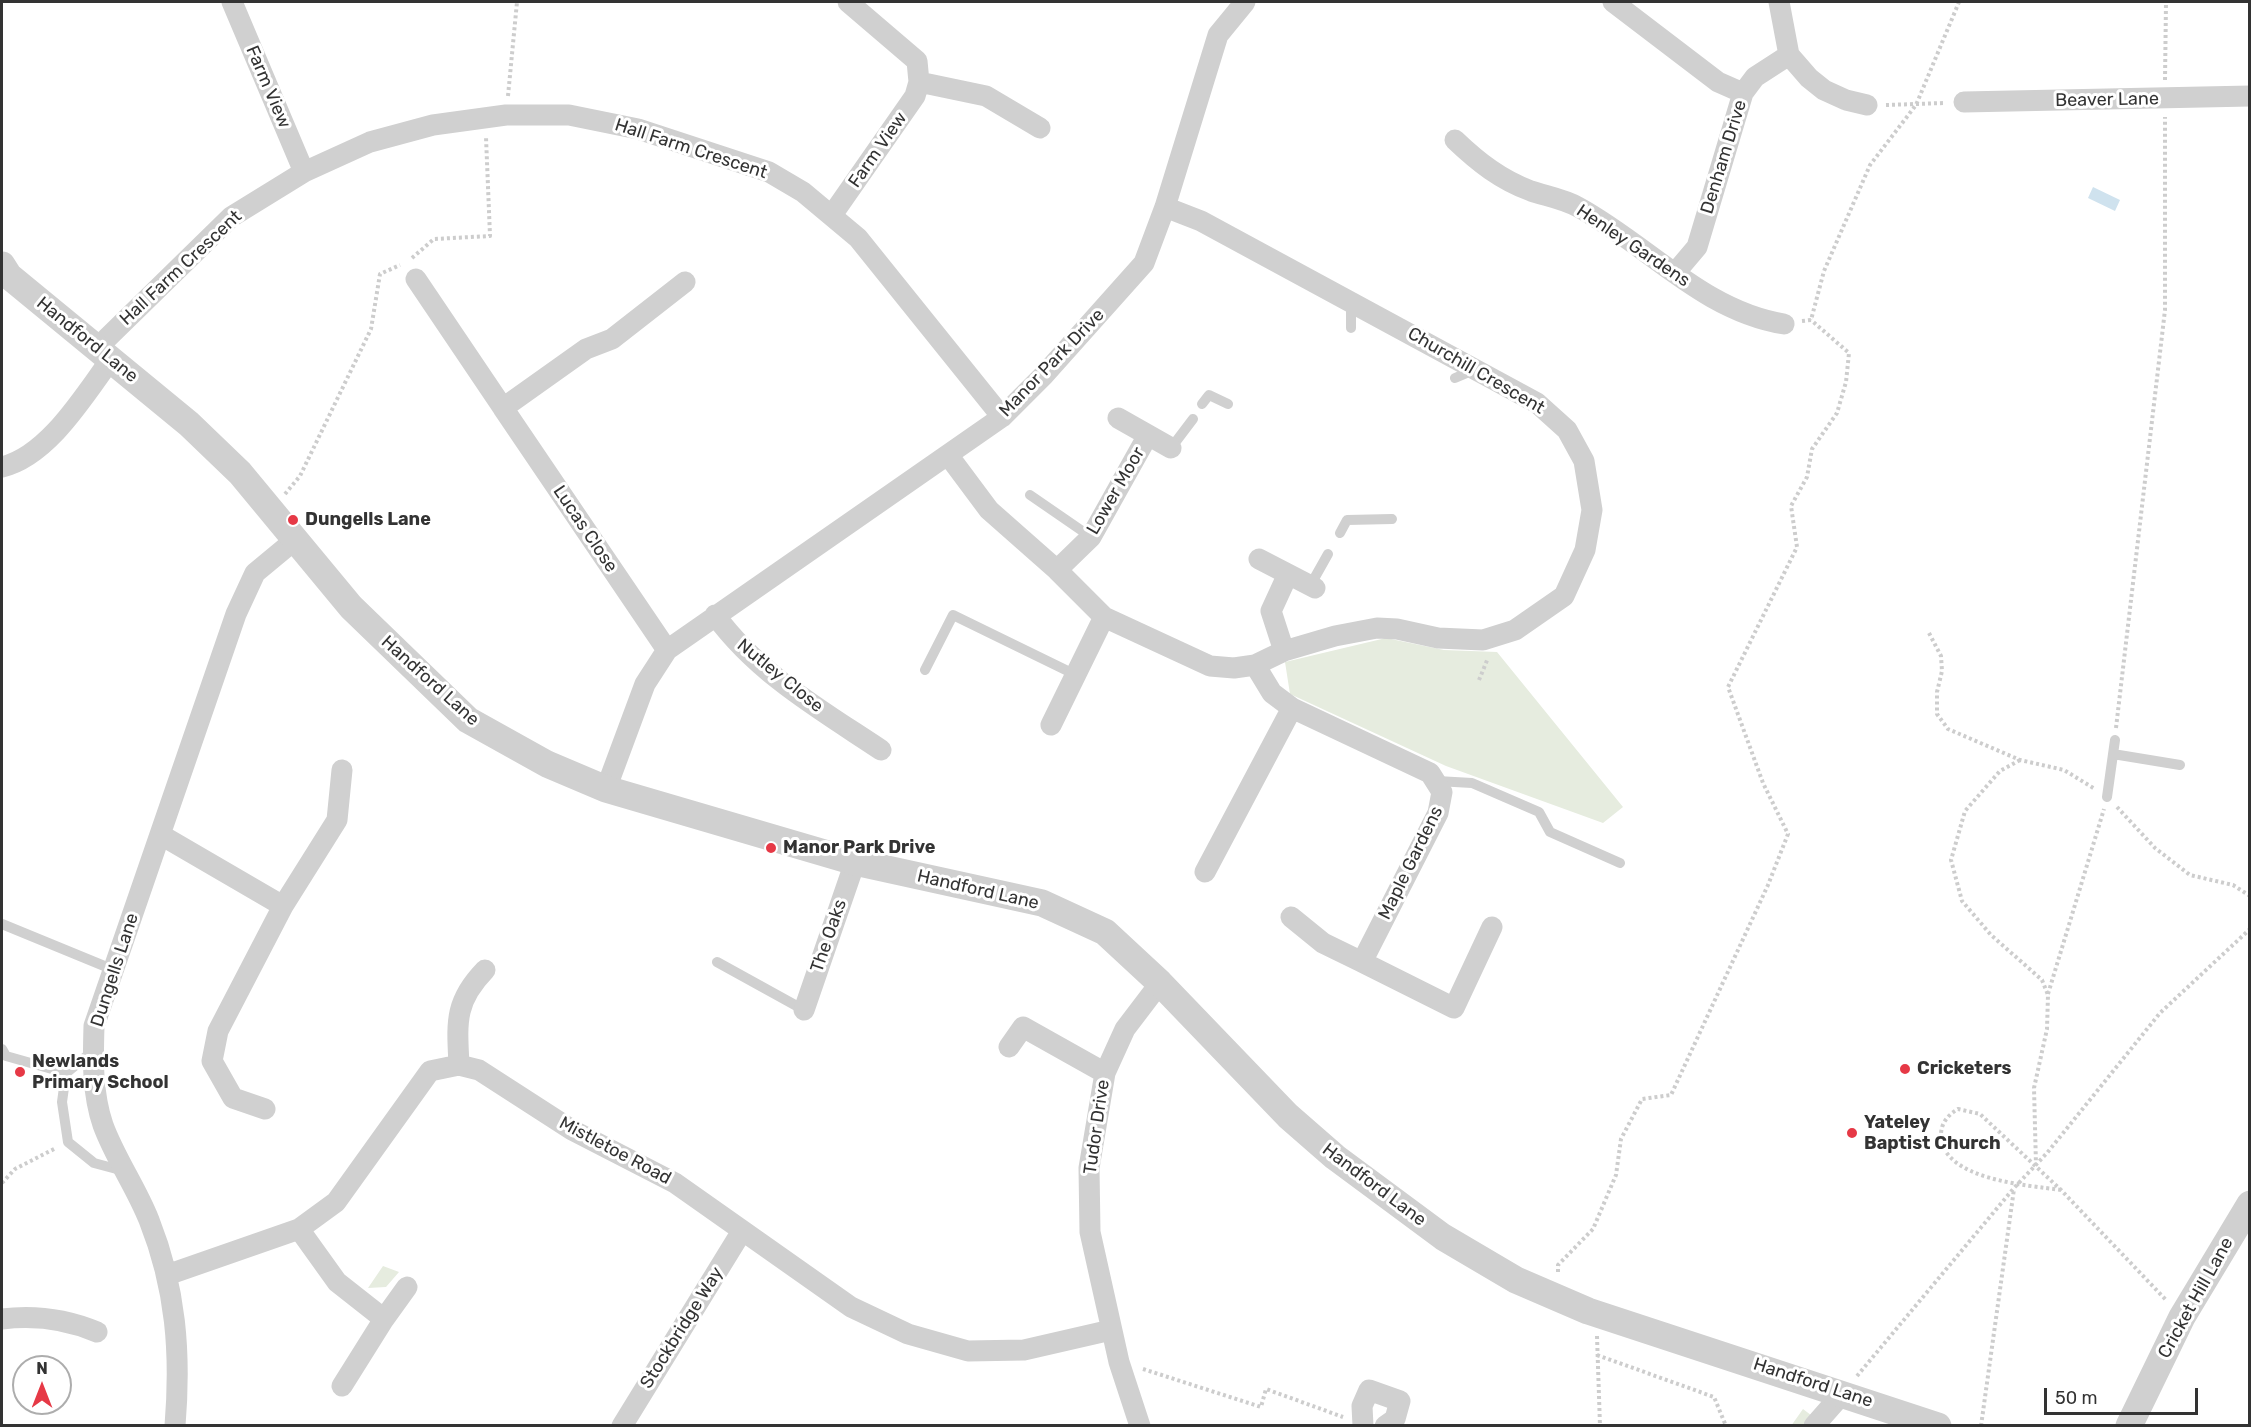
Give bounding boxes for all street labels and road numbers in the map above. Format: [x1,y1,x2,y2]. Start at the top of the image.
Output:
street label: Farm View [241,42,295,132]
street label: Beaver Lane [2055,88,2159,112]
street label: Denham Drive [1696,97,1752,217]
street label: Farm View [844,108,912,192]
street label: Hall Farm Crescent [612,114,770,184]
street label: Henley Gardens [1572,200,1694,292]
street label: Hall Farm Crescent [116,206,246,330]
street label: Handford Lane [32,292,142,388]
street label: Manor Park Drive [995,304,1109,422]
street label: Churchill Crescent [1404,323,1548,419]
street label: Lower Moor [1082,443,1150,539]
street label: Lucas Close [548,481,622,577]
street label: Handford Lane [377,631,483,731]
street label: Nutley Close [732,635,828,717]
street label: Maple Gardens [1374,803,1448,923]
street label: Handford Lane [915,865,1041,915]
street label: The Oaks [806,897,852,975]
street label: Dungells Lane [86,910,144,1030]
street label: Tudor Drive [1080,1078,1114,1176]
street label: Mistletoe Road [555,1112,675,1190]
street label: Handford Lane [1318,1139,1430,1231]
street label: Cricket Hill Lane [2154,1234,2238,1362]
street label: Stockbridge Way [636,1263,728,1393]
street label: Handford Lane [1751,1354,1875,1412]

